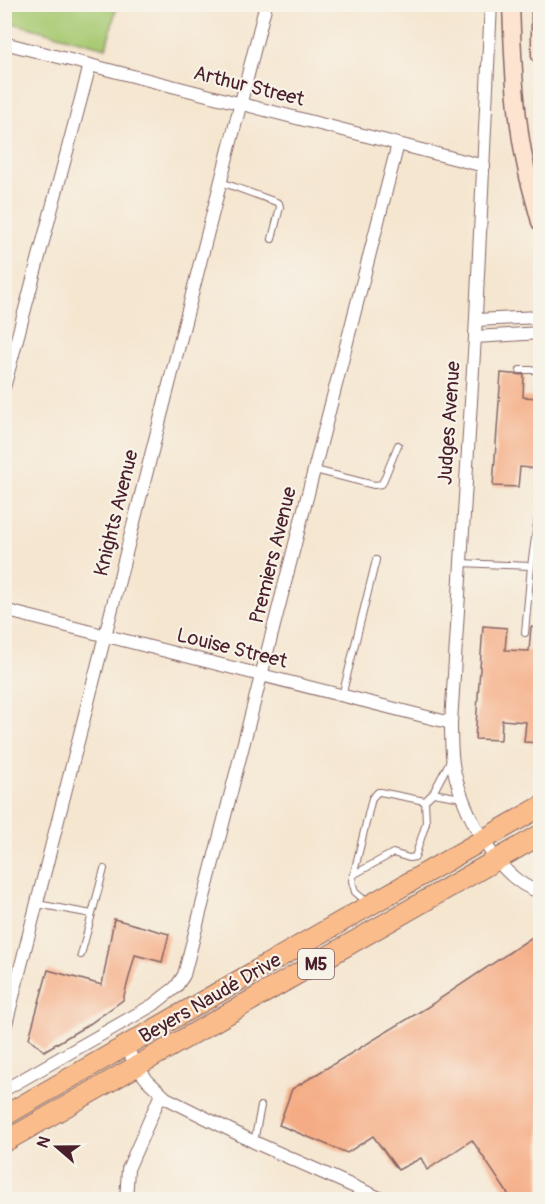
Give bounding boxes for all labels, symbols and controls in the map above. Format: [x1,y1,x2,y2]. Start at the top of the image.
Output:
street label: Arthur Street [191,60,308,112]
street label: Judges Avenue [432,360,466,486]
street label: Knights Avenue [88,447,144,579]
street label: Premiers Avenue [244,484,302,626]
street label: Louise Street [174,622,291,674]
street label: Beyers Naudé Drive [135,947,286,1049]
road number: M5 [298,949,334,979]
north arrow [27,1117,87,1177]
text: N [33,1134,55,1151]

